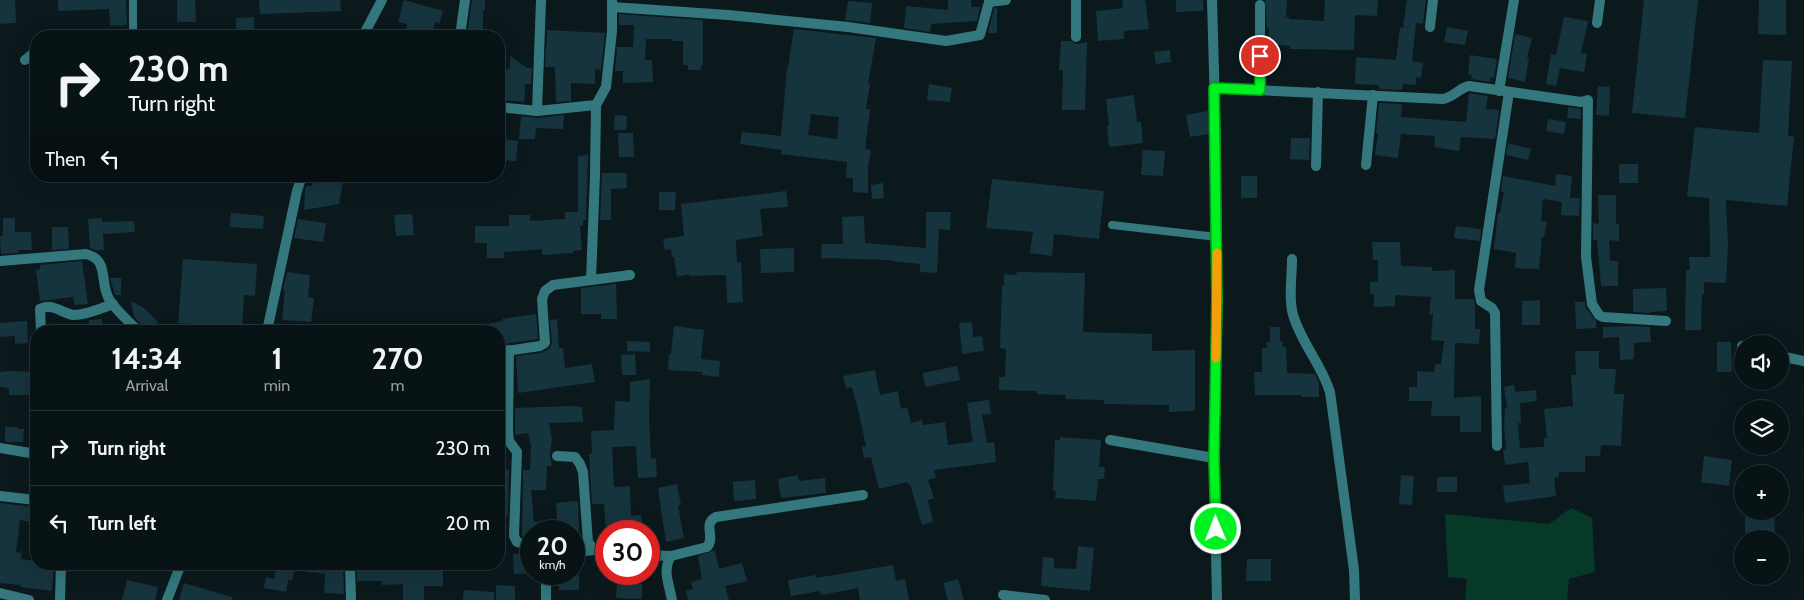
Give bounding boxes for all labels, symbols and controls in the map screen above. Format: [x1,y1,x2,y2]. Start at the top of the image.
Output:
pin [1239,35,1281,77]
icon: arrive [1246,42,1274,70]
text: 230 m [128,47,228,90]
icon: right [45,50,110,115]
text: Turn right [128,90,215,117]
icon: left [96,145,124,173]
text: Then [45,148,86,171]
map controls [1734,335,1789,585]
button: sound [1734,335,1789,390]
text: 14:34 [111,340,183,377]
text: 1 [271,340,283,377]
text: 270 [372,340,424,377]
text: Arrival [126,376,168,395]
text: min [264,376,290,395]
text: m [391,376,405,395]
button: layers [1734,400,1789,455]
icon: right [45,434,73,462]
text: Turn right [88,437,166,460]
text: 230 m [436,437,490,460]
button: + [1734,465,1789,520]
position arrow [1189,502,1241,554]
icon: left [45,509,73,537]
text: Turn left [88,512,156,535]
text: 20 m [446,512,490,535]
speed limit sign: 30 [595,520,660,585]
button: − [1734,530,1789,585]
text: 20 [537,531,568,561]
text: km/h [539,557,566,572]

